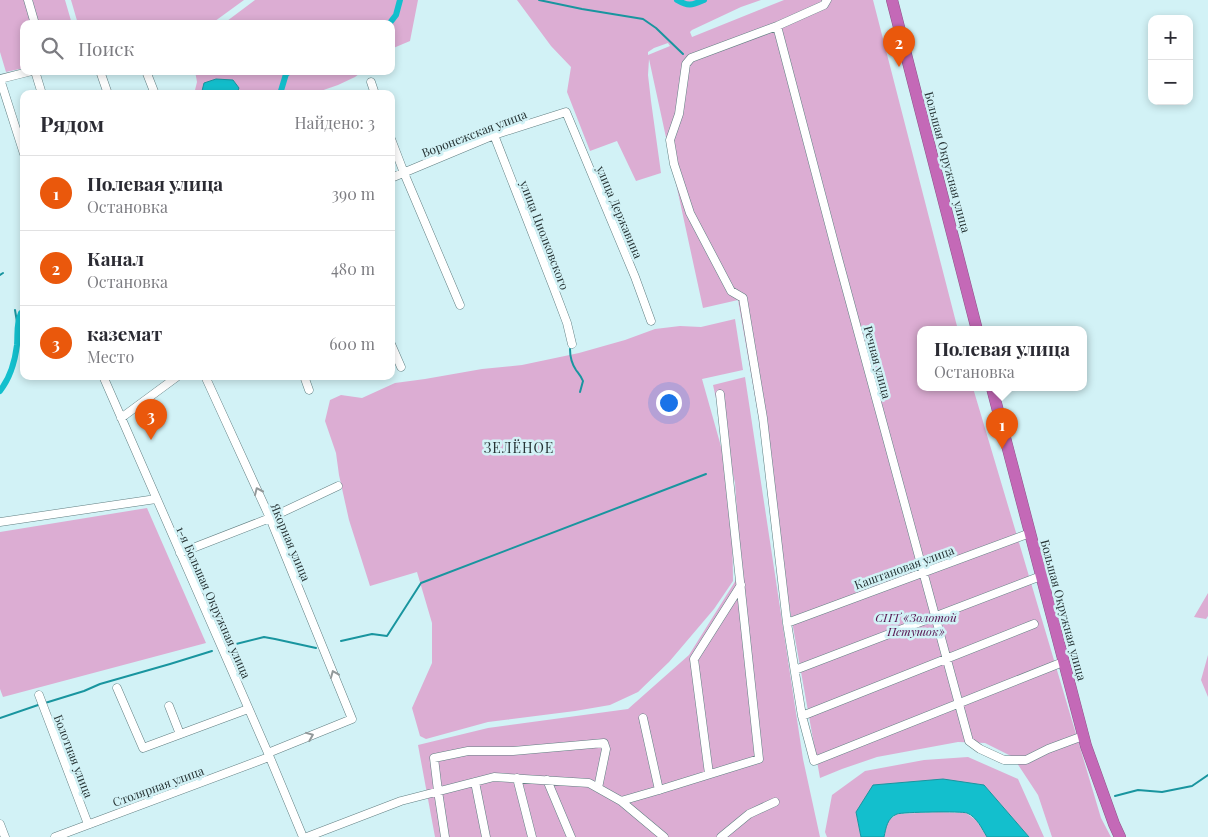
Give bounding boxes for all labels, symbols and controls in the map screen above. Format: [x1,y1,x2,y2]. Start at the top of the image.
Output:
map controls [1148,15,1193,105]
button: + [1148,15,1193,60]
search box [20,20,395,75]
pin: 2 [883,26,915,67]
icon: search [38,34,66,62]
text: Поиск [78,35,134,61]
button: − [1148,60,1193,105]
street label: Большая Окружная улица [921,90,975,234]
street label: Воронежская улица [419,106,529,160]
text: Рядом [40,109,104,137]
text: Найдено: 3 [295,112,375,133]
street label: улица Державина [593,162,647,261]
text: Полевая улица [87,170,223,196]
street label: улица Циолковского [516,177,573,292]
text: 1 [53,183,59,204]
text: 390 m [332,183,375,204]
text: Остановка [87,196,168,217]
text: Канал [87,245,144,271]
text: 2 [52,258,60,279]
text: 480 m [331,258,375,279]
text: Остановка [87,271,168,292]
text: каземат [87,320,162,346]
street label: Речная улица [861,324,895,400]
popup [917,326,1087,391]
text: 3 [52,333,60,354]
text: 600 m [329,333,375,354]
text: Полевая улица [934,335,1070,361]
text: Место [87,346,134,367]
text: Остановка [934,361,1015,382]
your location [656,390,682,416]
pin: 3 [135,399,167,440]
pin: 1 [986,408,1018,449]
district label: ЗЕЛЁНОЕ [484,438,554,457]
one-way arrow [253,487,264,496]
street label: Якорная улица [267,500,315,583]
street label: 1-я Большая Окружная улица [173,523,255,681]
street label: Большая Окружная улица [1037,538,1091,682]
street label: Каштановая улица [852,541,956,592]
park label: СНТ «Золотой Петушок» [875,609,957,639]
one-way arrow [329,670,339,678]
street label: Болотная улица [51,712,97,800]
one-way arrow [305,731,314,742]
street label: Столярная улица [110,762,206,810]

